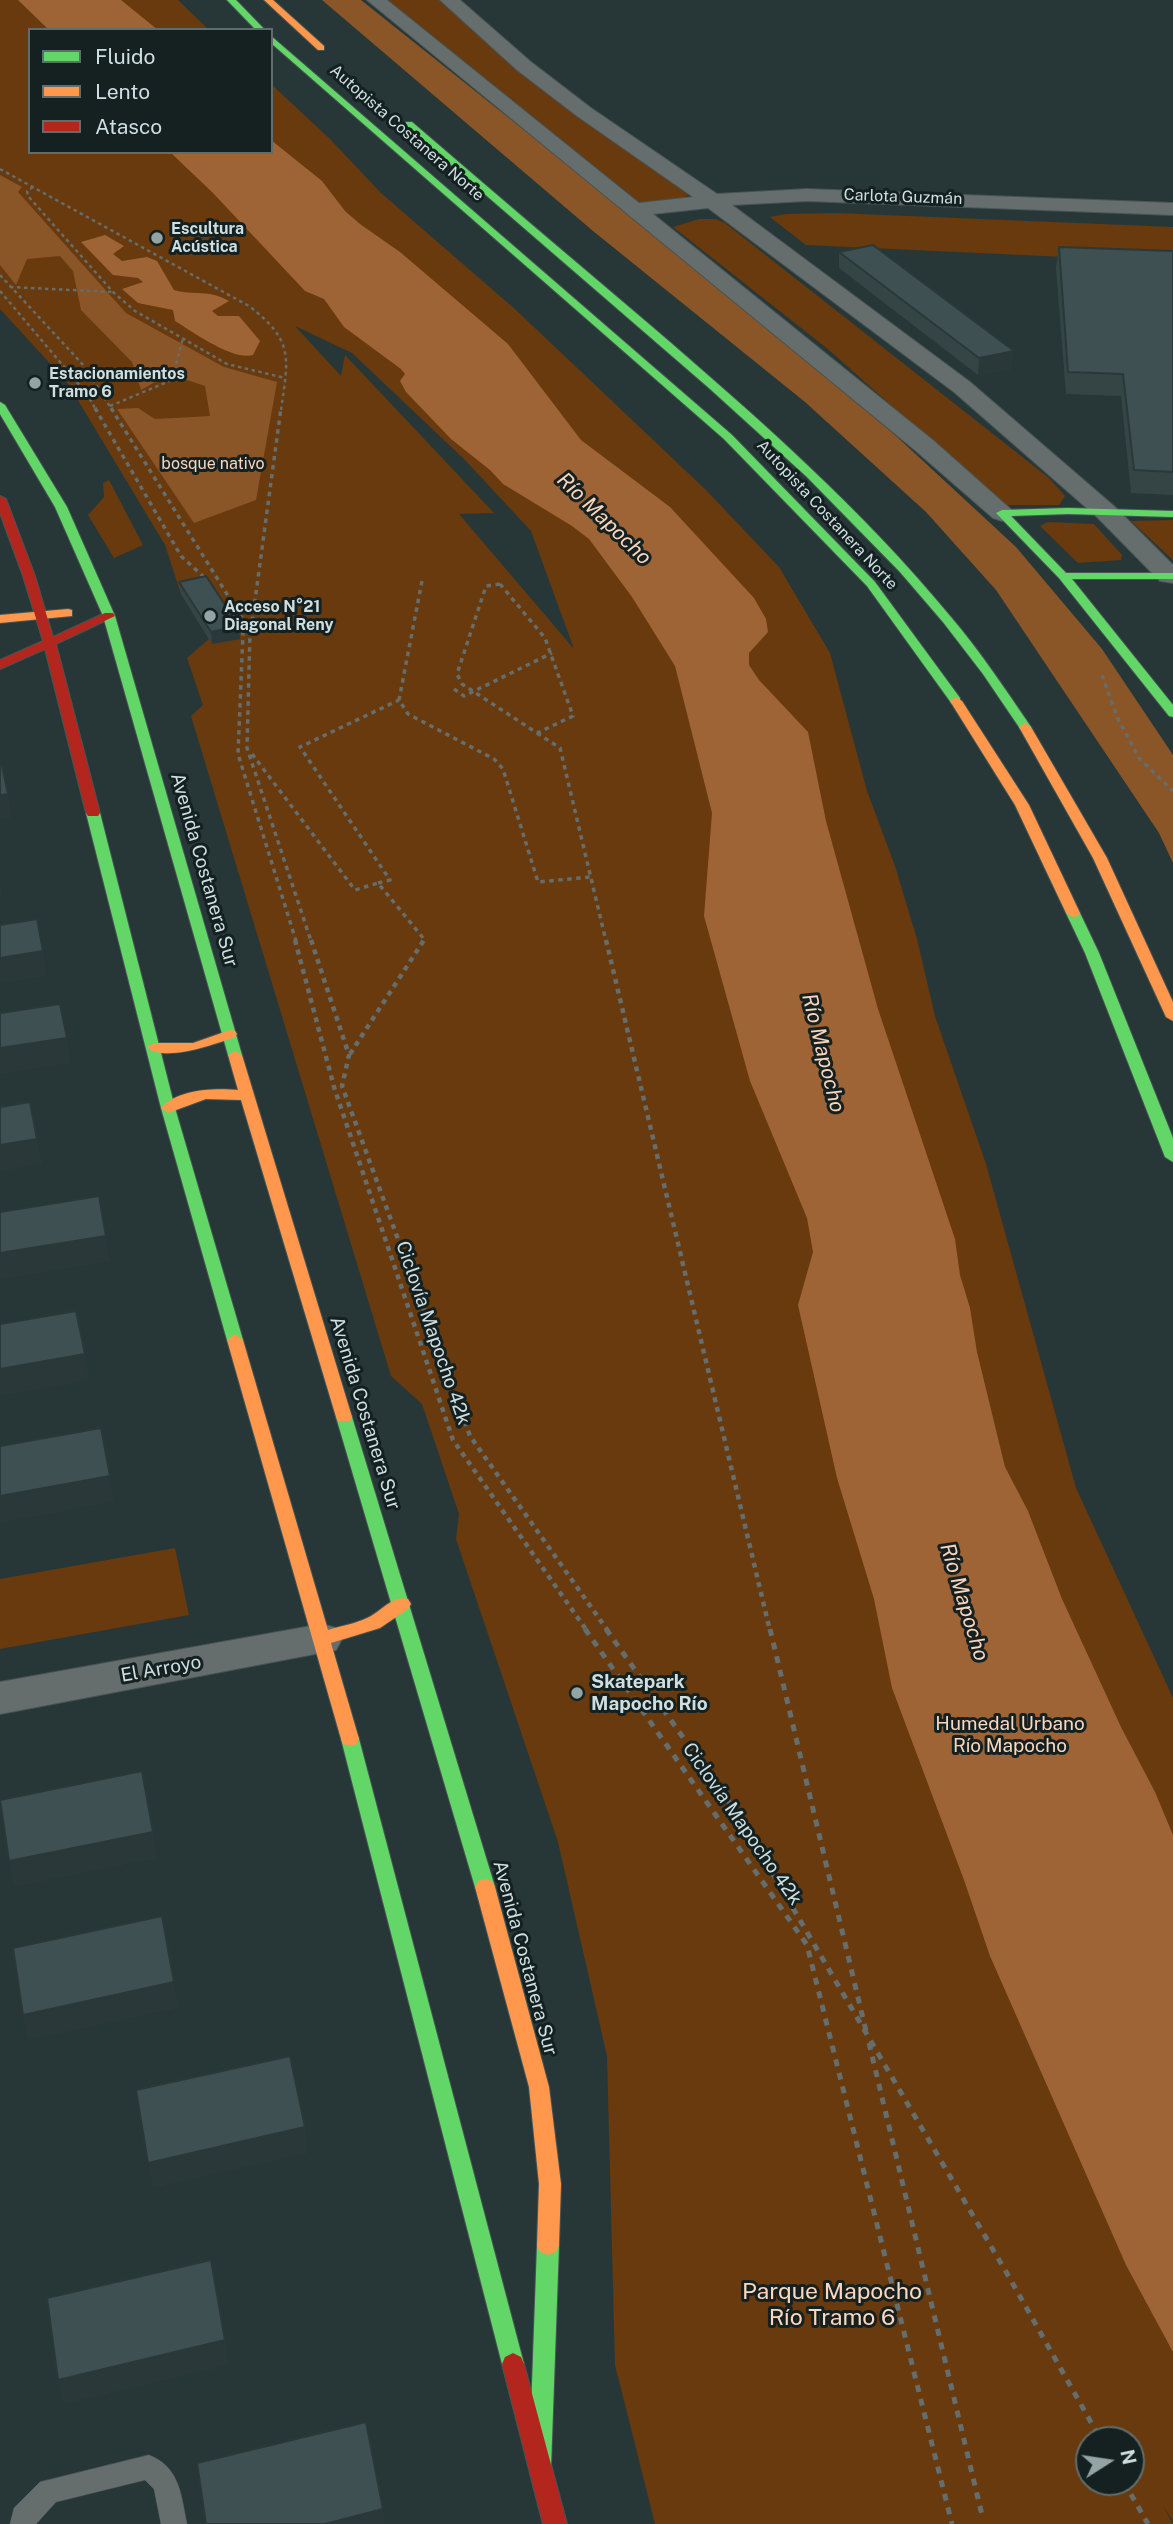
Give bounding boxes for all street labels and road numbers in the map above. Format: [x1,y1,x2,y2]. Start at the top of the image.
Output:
street label: Autopista Costanera Norte [326,61,488,205]
street label: Carlota Guzmán [843,185,963,209]
street label: Autopista Costanera Norte [752,436,902,594]
street label: Avenida Costanera Sur [165,770,243,970]
street label: Ciclovía Mapocho 42k [391,1238,475,1428]
street label: Avenida Costanera Sur [325,1314,405,1512]
street label: El Arroyo [119,1651,203,1687]
street label: Ciclovía Mapocho 42k [677,1738,807,1910]
street label: Avenida Costanera Sur [488,1858,562,2058]

